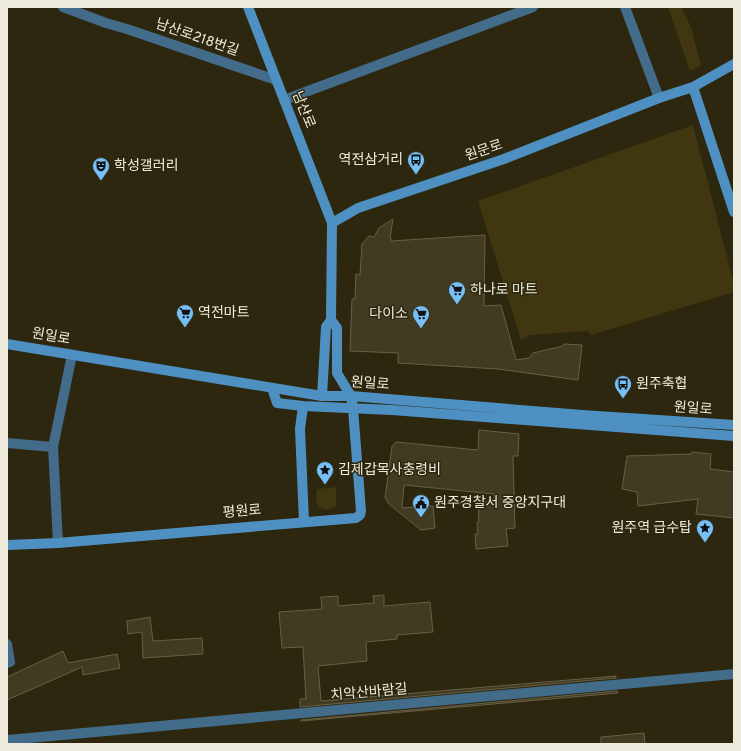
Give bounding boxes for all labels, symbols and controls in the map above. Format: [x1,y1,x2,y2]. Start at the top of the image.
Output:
street label: 남산로218번길 [153,16,241,60]
street label: 남산로 [288,89,318,131]
street label: 원문로 [463,137,505,165]
bus stop icon: 역전삼거리 [406,150,426,175]
place label: 역전삼거리 [339,152,403,169]
theatre icon: 학성갤러리 [91,156,111,181]
place label: 학성갤러리 [114,157,178,175]
supermarket icon: 하나로 마트 [447,280,467,305]
place label: 하나로 마트 [470,282,538,299]
supermarket icon: 역전마트 [175,303,195,328]
supermarket icon: 다이소 [411,304,431,329]
place label: 역전마트 [198,305,250,322]
place label: 다이소 [369,306,408,323]
street label: 원일로 [30,325,72,349]
street label: 원일로 [350,374,390,394]
bus stop icon: 원주축협 [613,374,633,399]
place label: 원주축협 [636,376,688,393]
street label: 원일로 [673,399,713,419]
place icon: 김제갑목사충령비 [315,460,335,485]
place label: 김제갑목사충령비 [338,462,441,479]
public building icon: 원주경찰서 중앙지구대 [411,493,431,518]
place label: 원주경찰서 중앙지구대 [434,495,566,512]
street label: 평원로 [222,502,262,522]
place icon: 원주역 급수탑 [695,518,715,543]
place label: 원주역 급수탑 [611,520,692,537]
street label: 치악산바람길 [330,681,408,705]

